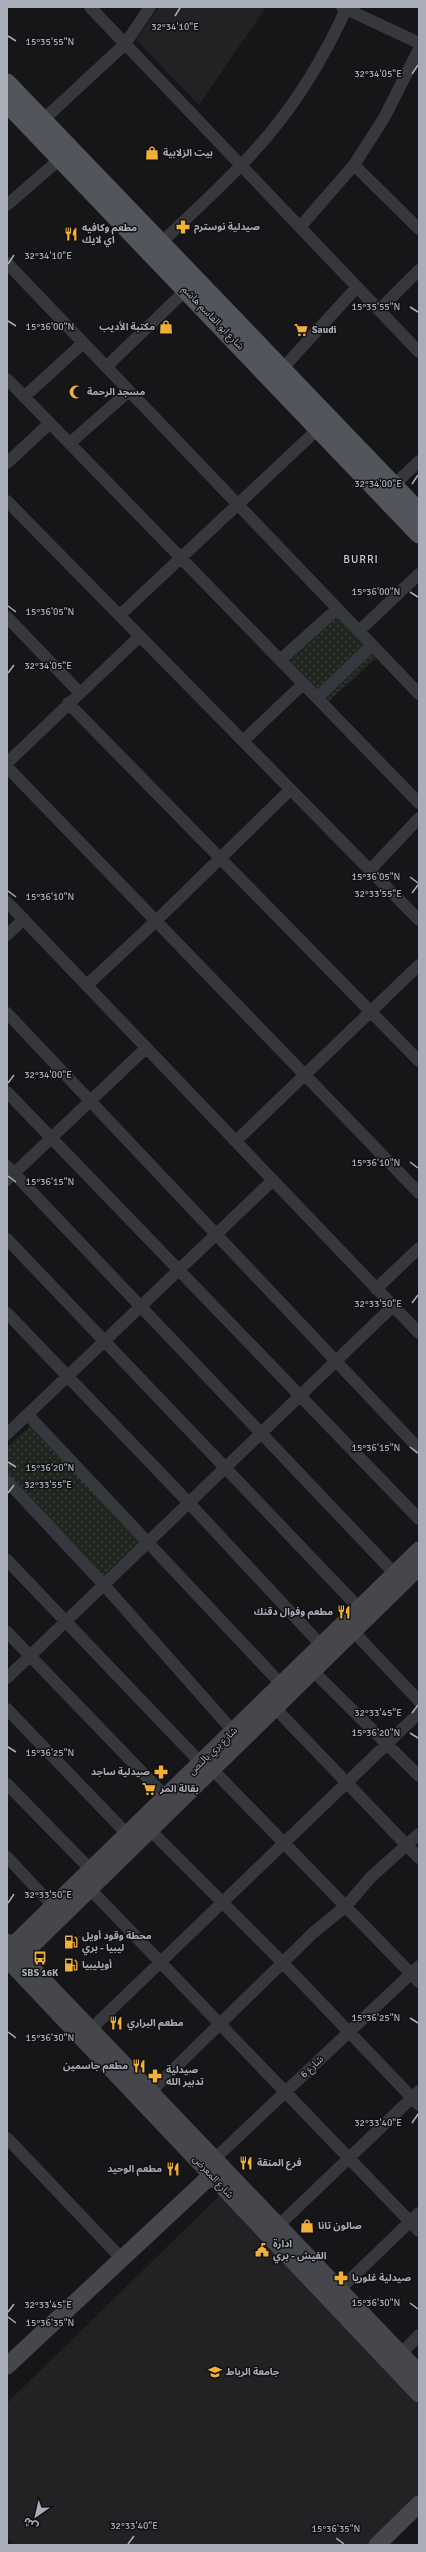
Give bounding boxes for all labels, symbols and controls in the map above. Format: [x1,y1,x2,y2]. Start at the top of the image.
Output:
text: 32°34'10"E [151,21,199,33]
text: 15°35'55"N [26,36,74,48]
text: 32°34'05"E [354,68,402,80]
shop icon: بيت الزلابية [144,145,160,161]
place label: بيت الزلابية [163,147,213,159]
pharmacy icon: صيدلية نوسترم [175,219,191,235]
place label: صيدلية نوسترم [194,221,260,234]
place label: مطعم وكافيه اي لايك [82,222,137,248]
restaurant icon: مطعم وكافيه اي لايك [63,226,79,242]
text: 32°34'10"E [24,250,72,262]
street label: شارع ابو القاسم هاشم [179,284,247,353]
text: 15°35'55"N [352,301,400,313]
shop icon: مكتبة الأديب [158,319,174,335]
text: 15°36'00"N [26,321,74,333]
place label: مكتبة الأديب [99,321,155,333]
supermarket icon: Saudi [293,322,309,338]
place label: Saudi [312,324,337,336]
mosque icon: مسجد الرحمة [68,384,84,400]
place label: مسجد الرحمة [87,386,146,398]
text: 32°34'00"E [354,478,402,490]
district label: BURRI [343,553,379,566]
text: 15°36'00"N [352,586,400,598]
text: 15°36'05"N [26,606,74,618]
text: 32°34'05"E [24,660,72,672]
text: 15°36'05"N [352,871,400,883]
text: 32°33'55"E [354,888,402,900]
text: 15°36'10"N [26,891,74,903]
text: 32°34'00"E [24,1069,72,1081]
text: 15°36'10"N [352,1157,400,1169]
text: 15°36'15"N [26,1176,74,1188]
text: 32°33'50"E [354,1298,402,1310]
text: 15°36'15"N [352,1442,400,1454]
text: 15°36'20"N [26,1462,74,1474]
text: 32°33'55"E [24,1479,72,1491]
restaurant icon: مطعم وفوال دقنك [336,1604,352,1620]
place label: مطعم وفوال دقنك [254,1606,333,1619]
text: 32°33'45"E [354,1707,402,1719]
street label: شارع بري بالنص [186,1725,241,1778]
text: 15°36'20"N [352,1727,400,1739]
text: 15°36'25"N [26,1747,74,1759]
pharmacy icon: صيدلية ساجد [153,1764,169,1780]
place label: صيدلية ساجد [91,1766,150,1778]
supermarket icon: بقالة المر [141,1781,157,1797]
place label: بقالة المر [159,1783,199,1795]
text: 32°33'50"E [24,1889,72,1901]
place label: محطة وقود أويل ليبيا - بري [82,1930,152,1956]
fuel station icon: محطة وقود أويل ليبيا - بري [63,1934,79,1950]
bus stop icon: SBS 16K [32,1950,48,1966]
fuel station icon: أويليبيا [63,1957,79,1973]
place label: أويليبيا [82,1959,112,1971]
place label: SBS 16K [22,1967,59,1979]
text: 15°36'25"N [352,2012,400,2024]
restaurant icon: مطعم البراري [108,2015,124,2031]
place label: مطعم البراري [127,2017,184,2031]
text: 15°36'30"N [26,2032,74,2044]
street label: شارع 6 [298,2053,327,2081]
restaurant icon: مطعم جاسمين [131,2058,147,2074]
place label: مطعم جاسمين [63,2060,128,2073]
place label: صيدلية تدبير الله [166,2064,204,2088]
pharmacy icon: صيدلية تدبير الله [147,2068,163,2084]
text: 32°33'40"E [354,2117,402,2129]
street label: شارع المعرض [189,2153,236,2202]
restaurant icon: فرع المنقة [238,2155,254,2171]
place label: فرع المنقة [257,2157,302,2171]
restaurant icon: مطعم الوحيد [165,2161,181,2177]
place label: مطعم الوحيد [107,2163,162,2176]
shop icon: صالون تانا [299,2218,315,2234]
place label: صالون تانا [318,2220,362,2232]
place label: ادارة الفيش - بري [273,2238,327,2264]
public building icon: ادارة الفيش - بري [254,2242,270,2258]
pharmacy icon: صيدلية غلوريا [333,2270,349,2286]
place label: صيدلية غلوريا [352,2272,411,2284]
text: 15°36'30"N [352,2297,400,2309]
text: 32°33'45"E [24,2299,72,2311]
text: 15°36'35"N [26,2317,74,2329]
school or university icon: جامعة الرباط [207,2364,223,2380]
place label: جامعة الرباط [226,2366,280,2378]
north arrow [16,2496,56,2536]
text: ش [21,2514,41,2533]
text: 32°33'40"E [110,2520,158,2532]
text: 15°36'35"N [312,2523,360,2535]

